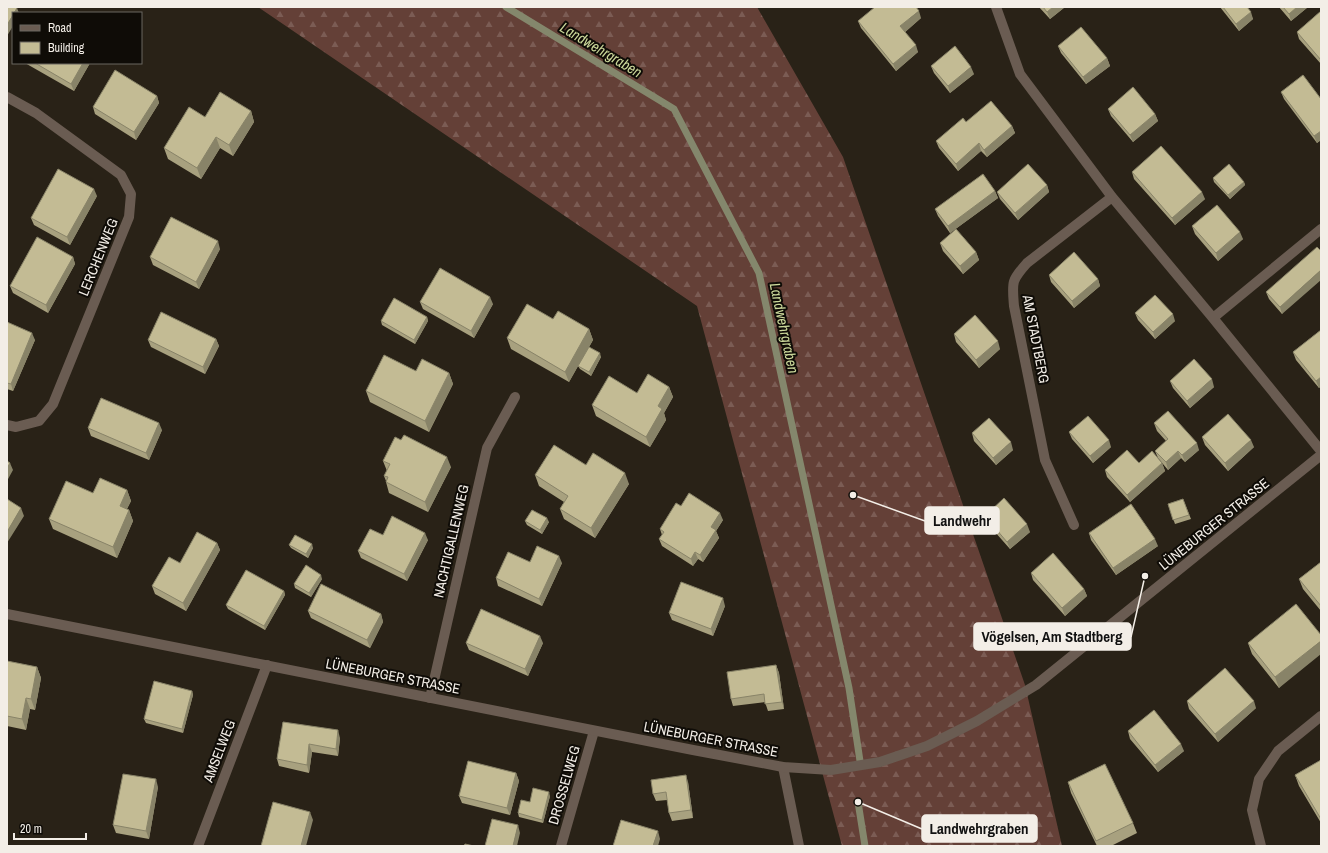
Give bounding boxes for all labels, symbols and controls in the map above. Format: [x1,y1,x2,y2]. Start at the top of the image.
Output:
legend [12,12,142,64]
water label: Landwehrgraben [556,17,646,82]
text: Road [48,20,72,36]
text: Building [48,40,85,56]
street label: LERCHENWEG [74,215,122,299]
water label: Landwehrgraben [765,281,804,375]
street label: AM STADTBERG [1018,292,1053,385]
street label: LÜNEBURGER STRASSE [1155,474,1273,574]
street label: NACHTIGALLENWEG [429,483,473,599]
callout: Landwehr [925,507,999,534]
text: Landwehr [933,510,991,531]
callout: Vögelsen, Am Stadtberg [974,623,1131,650]
text: Vögelsen, Am Stadtberg [982,626,1123,647]
street label: LÜNEBURGER STRASSE [324,654,462,698]
street label: AMSELWEG [199,717,239,786]
street label: LÜNEBURGER STRASSE [642,717,780,761]
street label: DROSSELWEG [544,743,584,827]
scale bar [14,815,86,841]
callout: Landwehrgraben [922,815,1037,842]
text: Landwehrgraben [929,818,1029,839]
text: 20 m [20,821,42,837]

